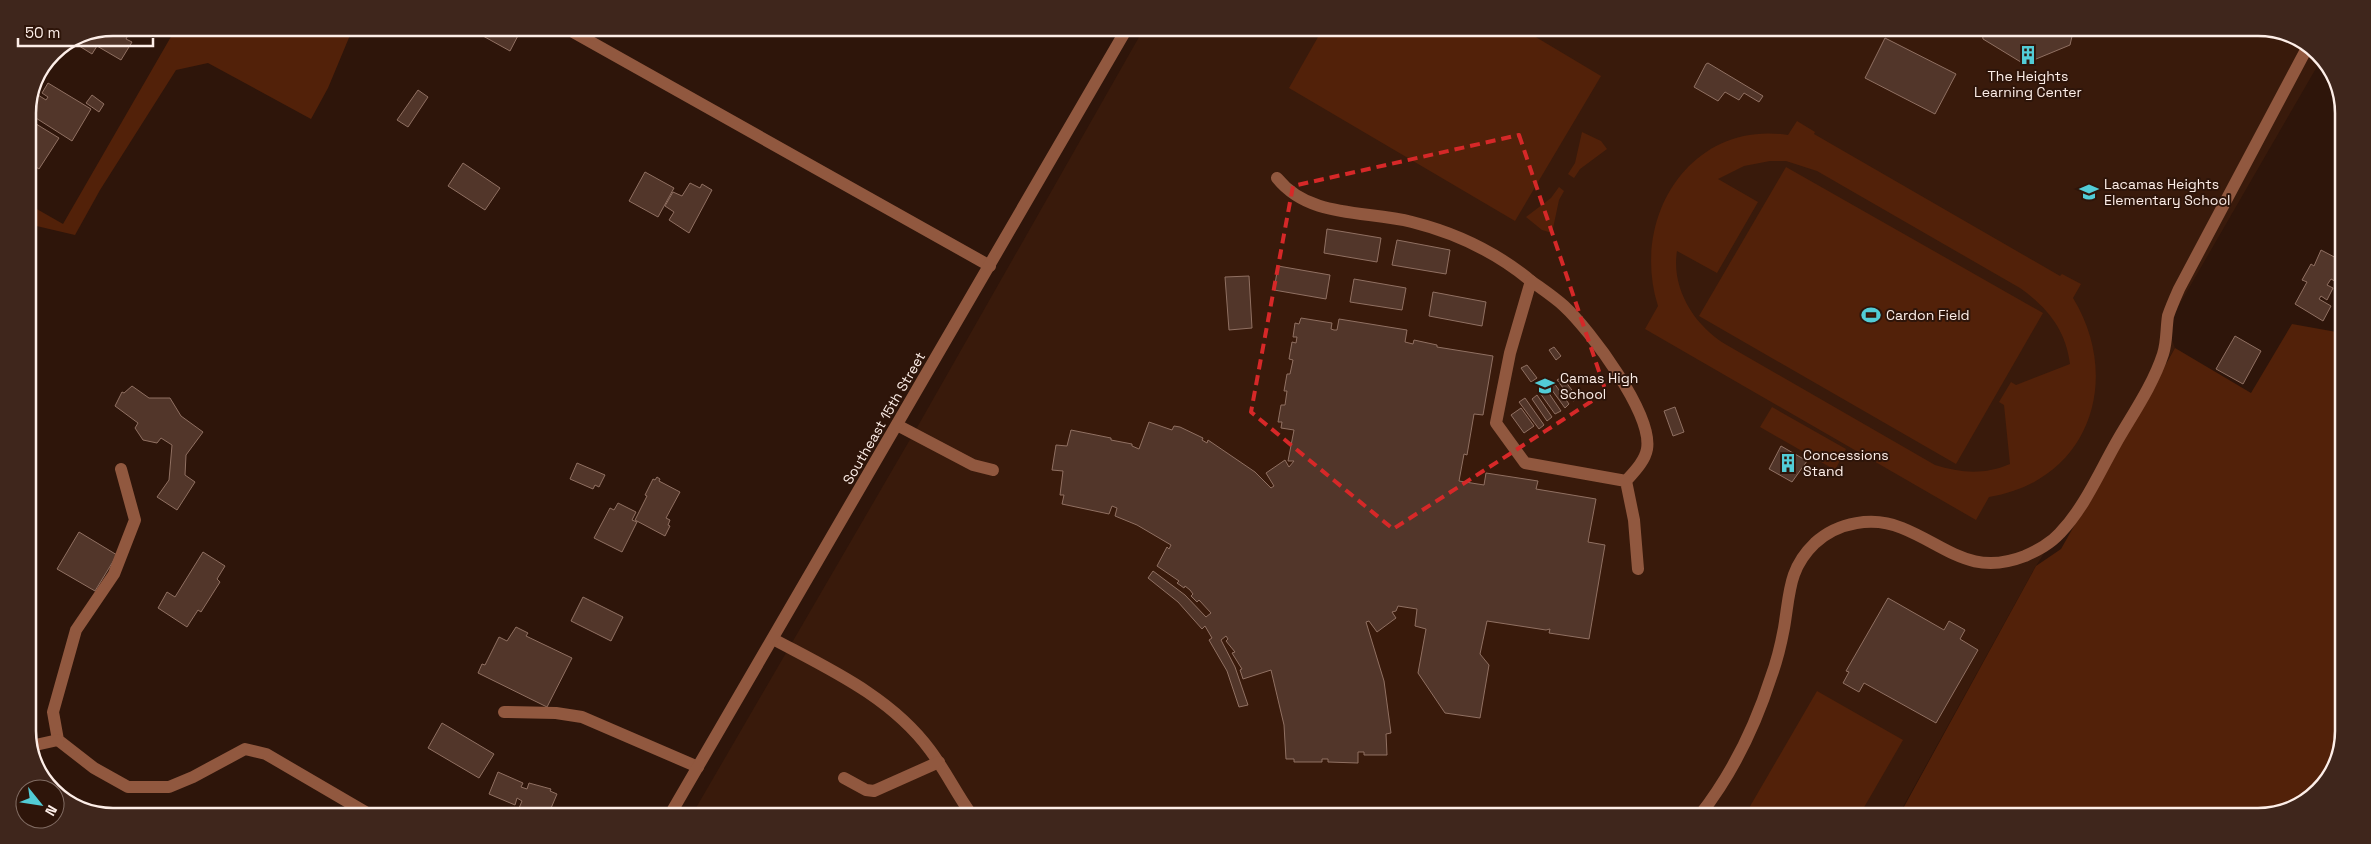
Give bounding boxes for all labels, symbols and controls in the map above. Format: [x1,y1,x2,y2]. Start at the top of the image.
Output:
scale bar [18,15,152,47]
text: 50 m [25,23,60,42]
building icon: The Heights Learning Center [2017,44,2039,66]
place label: The Heights Learning Center [1974,67,2082,101]
place label: Lacamas Heights Elementary School [2104,175,2230,209]
school or university icon: Lacamas Heights Elementary School [2078,181,2100,203]
sports icon: Cardon Field [1860,304,1882,326]
place label: Cardon Field [1886,306,1970,324]
street label: Southeast 15th Street [839,349,929,487]
place label: Camas High School [1560,369,1638,403]
school or university icon: Camas High School [1534,375,1556,397]
place label: Concessions Stand [1803,446,1889,480]
building icon: Concessions Stand [1777,452,1799,474]
north arrow [15,779,65,829]
text: N [41,802,61,819]

